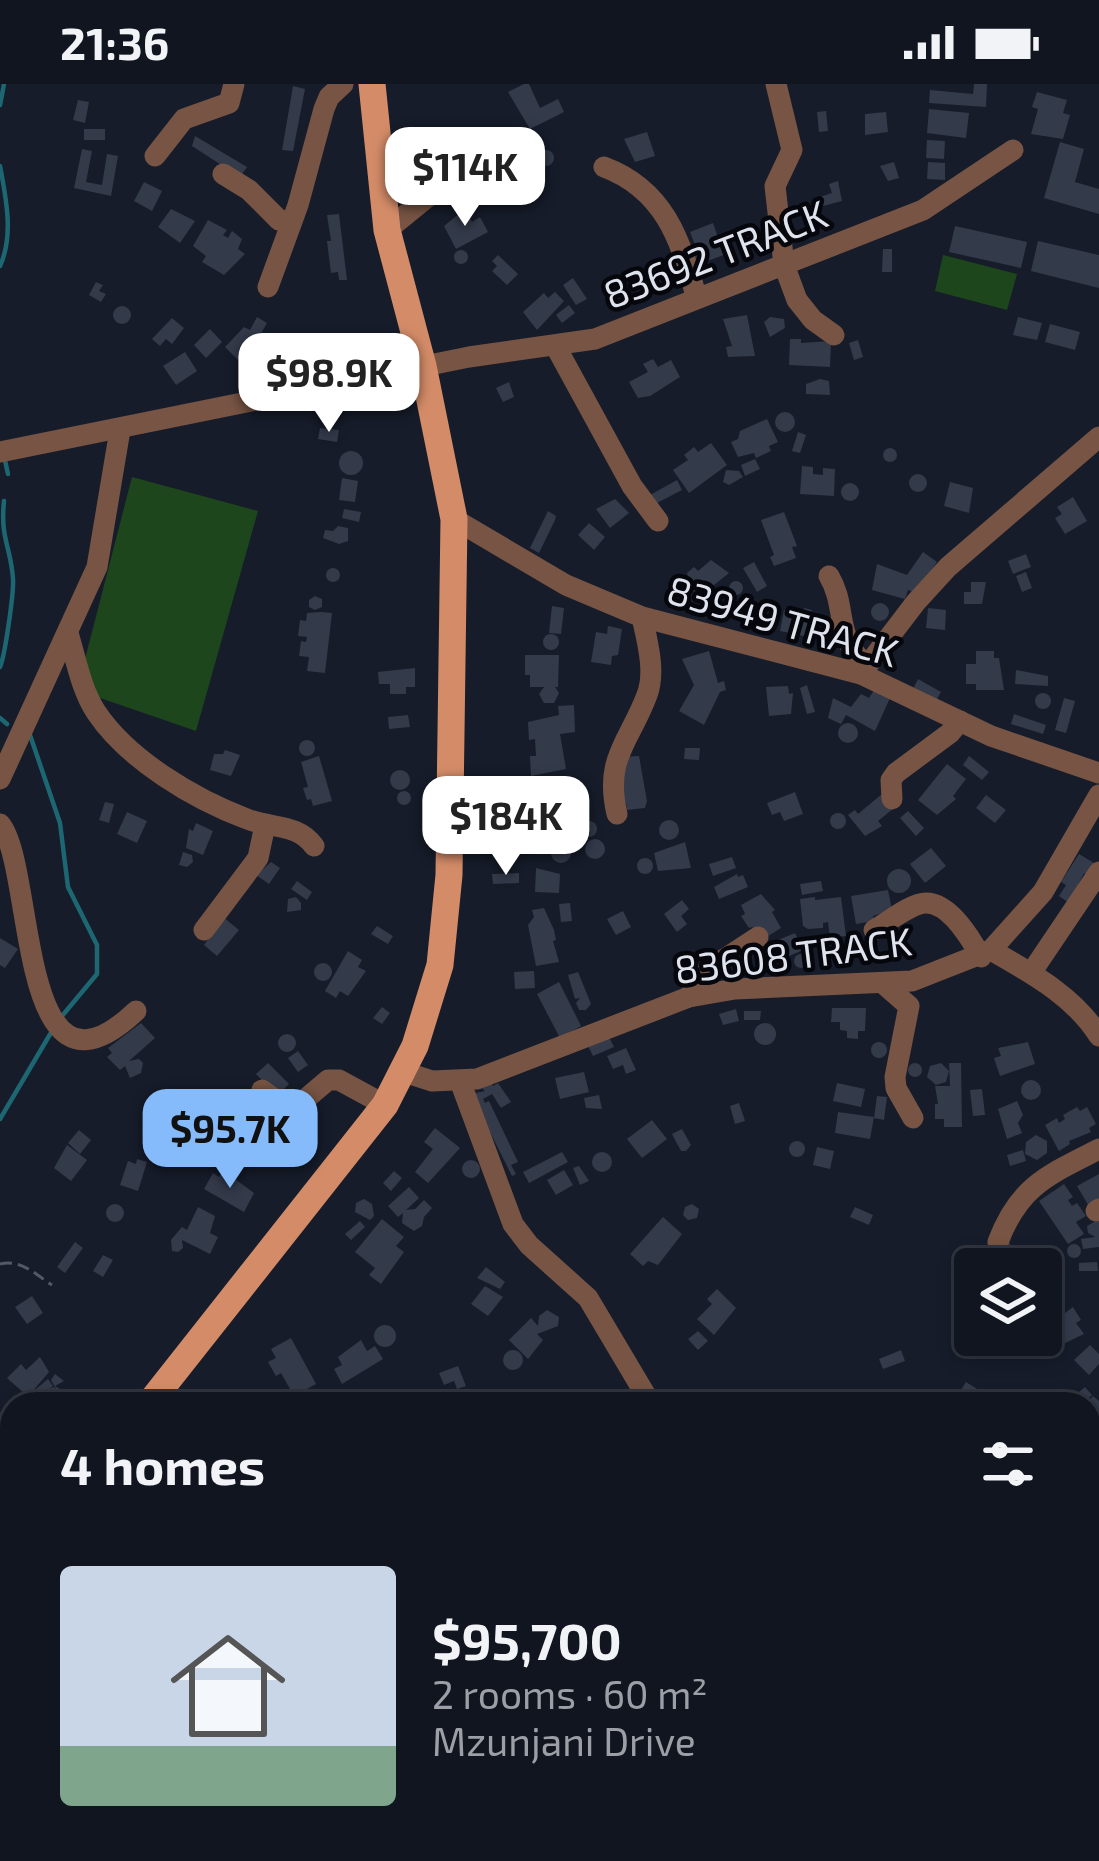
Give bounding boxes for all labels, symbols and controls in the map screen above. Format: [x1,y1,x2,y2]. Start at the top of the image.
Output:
text: 21:36 [60,15,169,69]
pin: $114K [381,127,549,229]
text: $114K [412,142,518,189]
street label: 83692 TRACK [596,189,834,317]
pin: $98.9K [231,333,427,435]
text: $98.9K [265,348,393,395]
street label: 83949 TRACK [662,565,904,675]
pin: $184K [422,776,590,878]
text: $184K [449,791,563,838]
street label: 83608 TRACK [672,916,914,992]
pin: $95.7K [132,1089,328,1191]
text: $95.7K [170,1104,290,1151]
map controls [954,1248,1062,1356]
button: layers [954,1248,1062,1356]
icon: filters [975,1431,1041,1497]
text: 4 homes [60,1434,265,1495]
text: $95,700 [432,1609,622,1670]
icon: home [156,1614,300,1758]
text: 2 rooms · 60 m² [432,1670,707,1717]
text: Mzunjani Drive [432,1717,696,1764]

